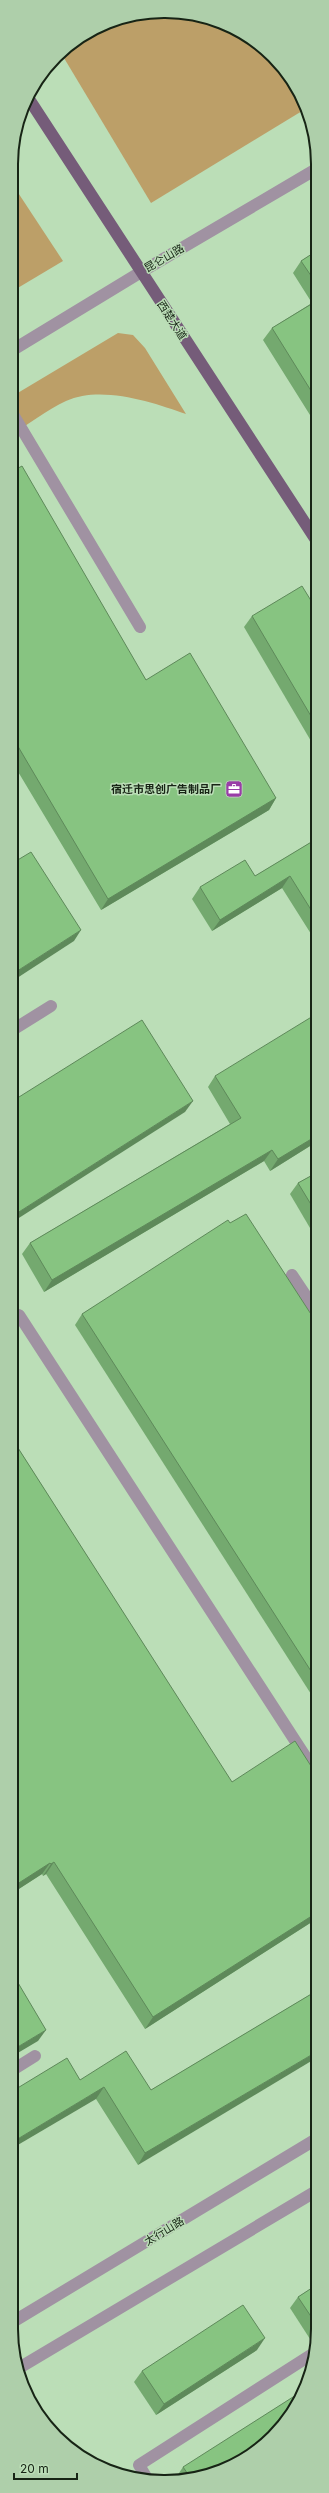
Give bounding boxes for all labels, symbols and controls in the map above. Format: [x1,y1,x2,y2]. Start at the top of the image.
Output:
street label: 昆仑山路 [141,241,187,275]
street label: 西楚大道 [154,298,190,342]
office icon: 宿迁市思创广告制品厂 [224,779,244,799]
place label: 宿迁市思创广告制品厂 [111,782,221,796]
street label: 太行山路 [142,2214,186,2248]
scale bar [14,2455,77,2481]
text: 20 m [20,2461,49,2476]

